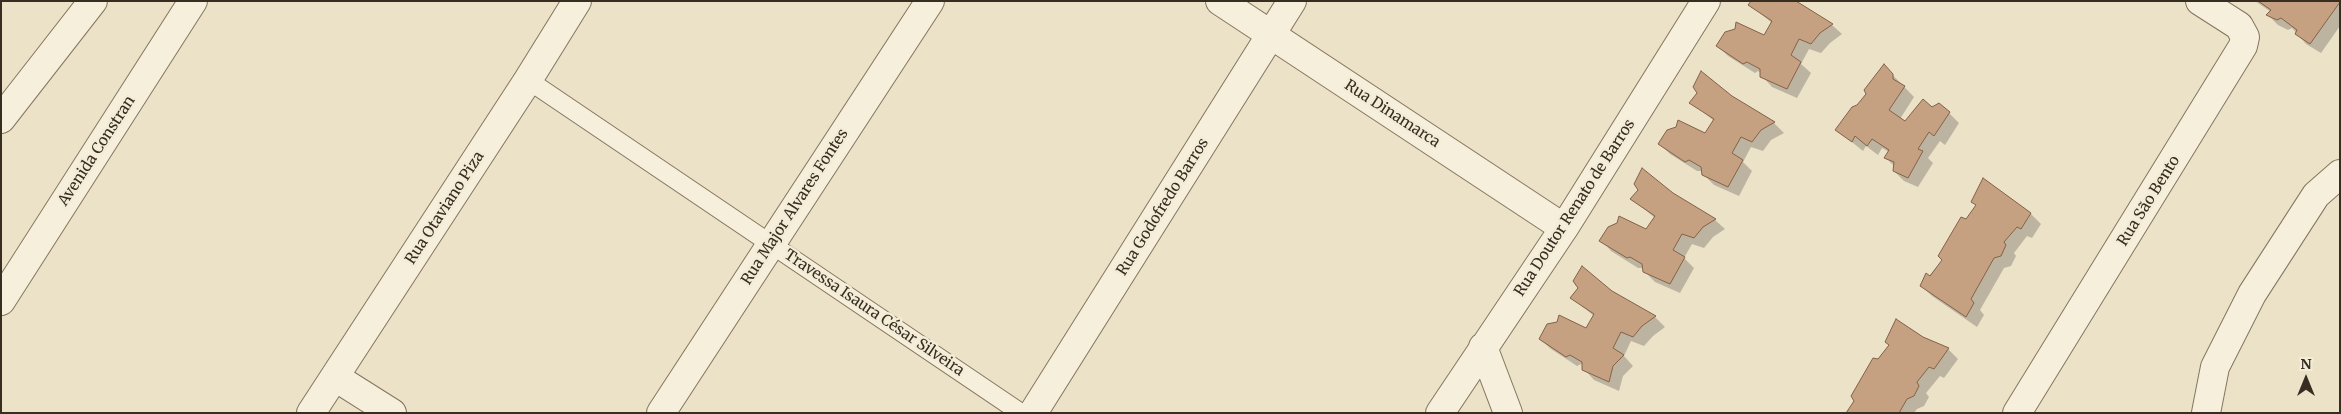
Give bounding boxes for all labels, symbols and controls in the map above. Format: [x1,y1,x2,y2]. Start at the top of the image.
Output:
street label: Rua Dinamarca [1341,76,1443,152]
street label: Avenida Constran [55,93,139,209]
street label: Rua Doutor Renato de Barros [1511,116,1639,300]
street label: Rua Major Alvares Fontes [738,126,852,288]
street label: Rua Godofredo Barros [1113,135,1213,279]
street label: Rua Otaviano Piza [402,148,488,268]
street label: Rua São Bento [2114,153,2184,249]
street label: Travessa Isaura César Silveira [781,246,967,380]
north arrow [2281,354,2331,404]
text: N [2300,355,2312,373]

